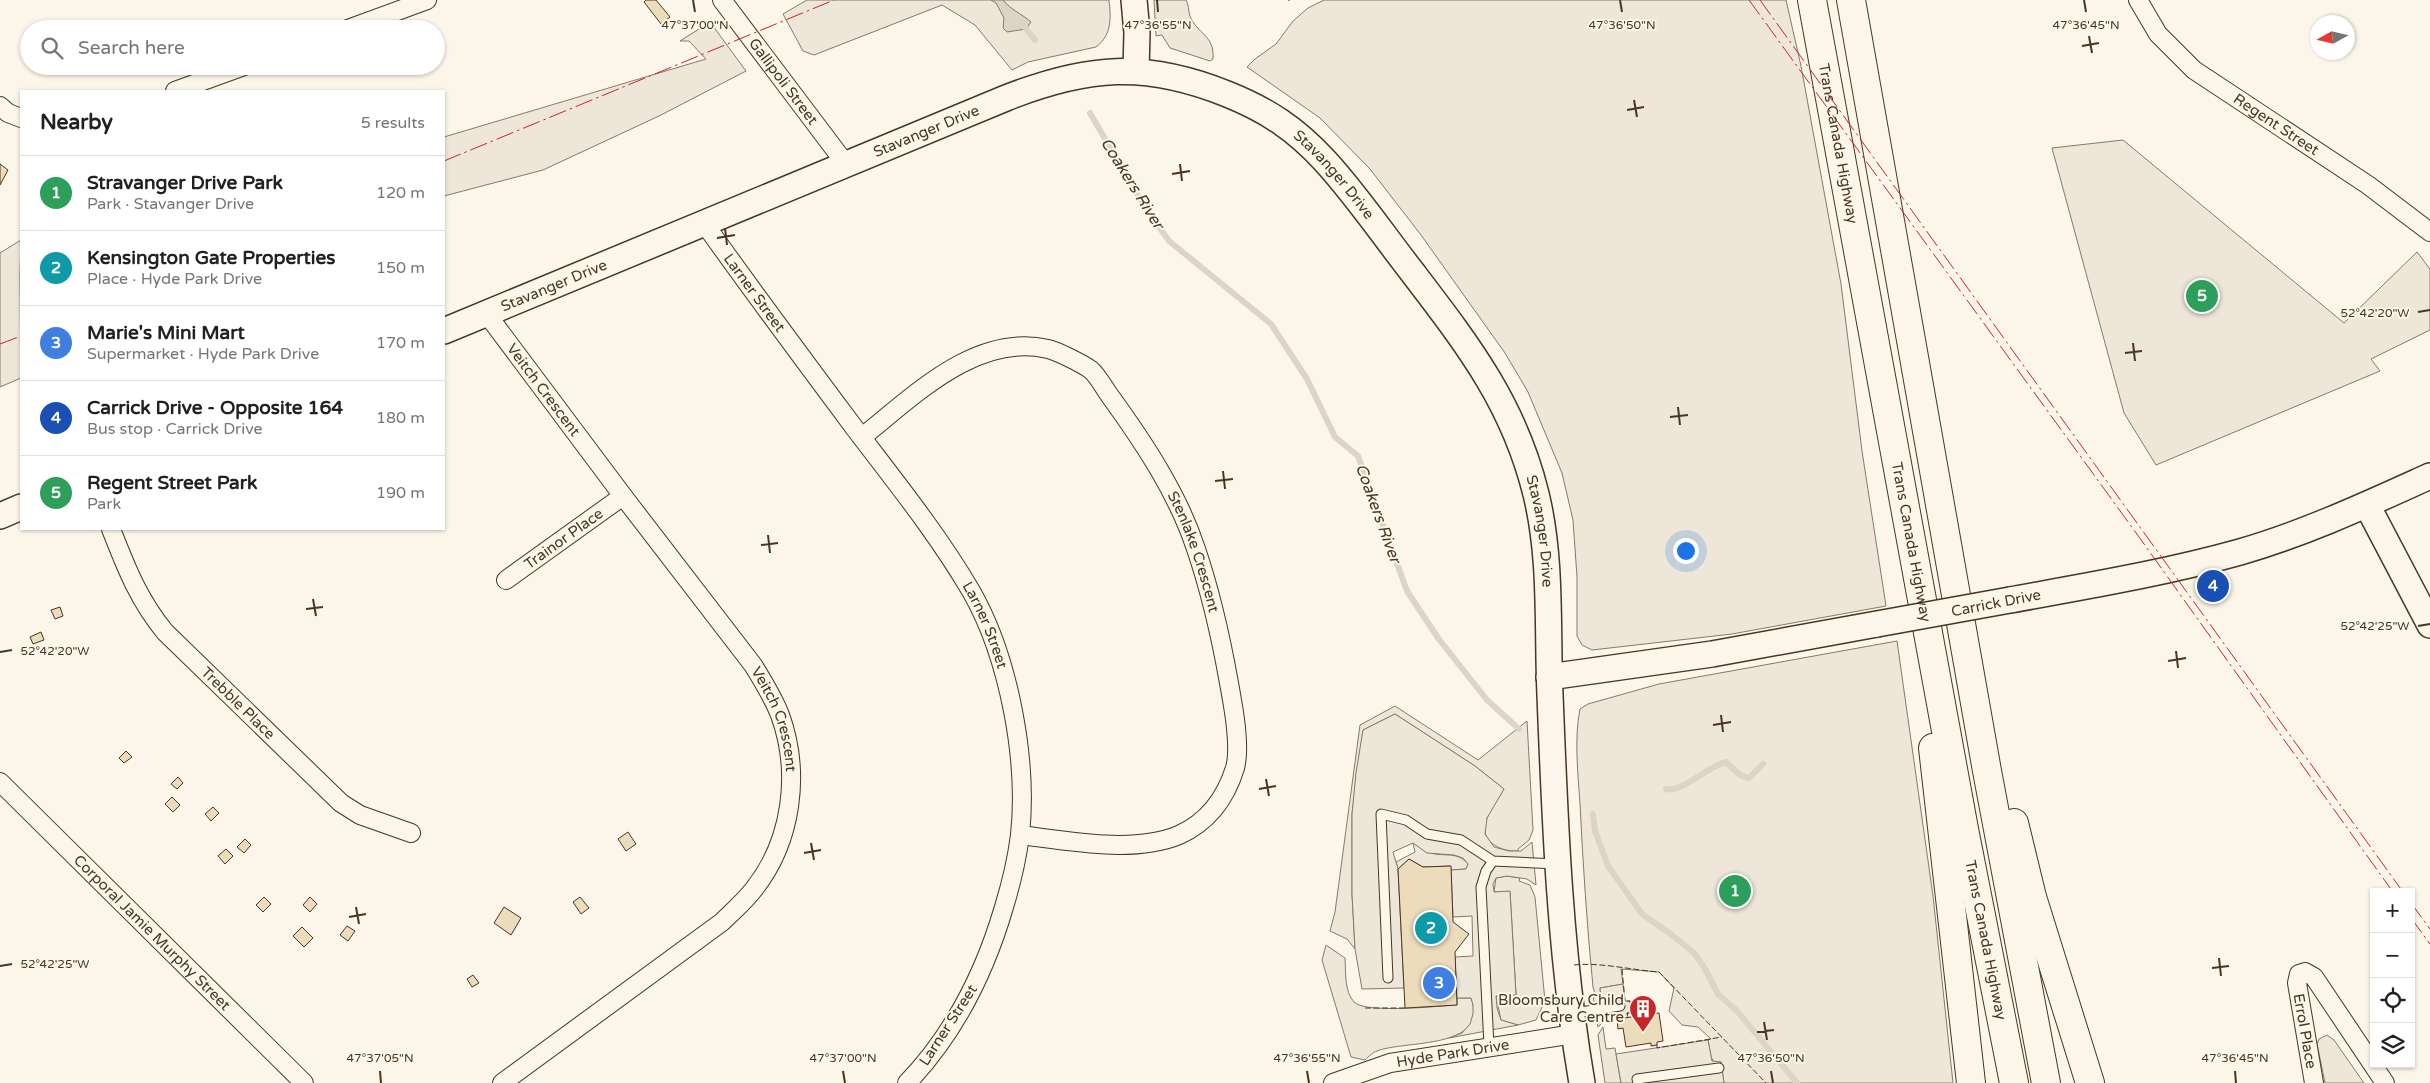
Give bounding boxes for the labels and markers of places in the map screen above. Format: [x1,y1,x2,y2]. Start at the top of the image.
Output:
pin: 5 [2186,277,2218,315]
pin: 4 [2197,567,2229,605]
pin: 1 [1719,872,1751,910]
pin: 2 [1415,909,1447,947]
pin: 3 [1423,964,1455,1002]
place label: Bloomsbury Child Care Centre [1498,991,1624,1026]
building icon: Bloomsbury Child Care Centre [1628,994,1658,1033]

